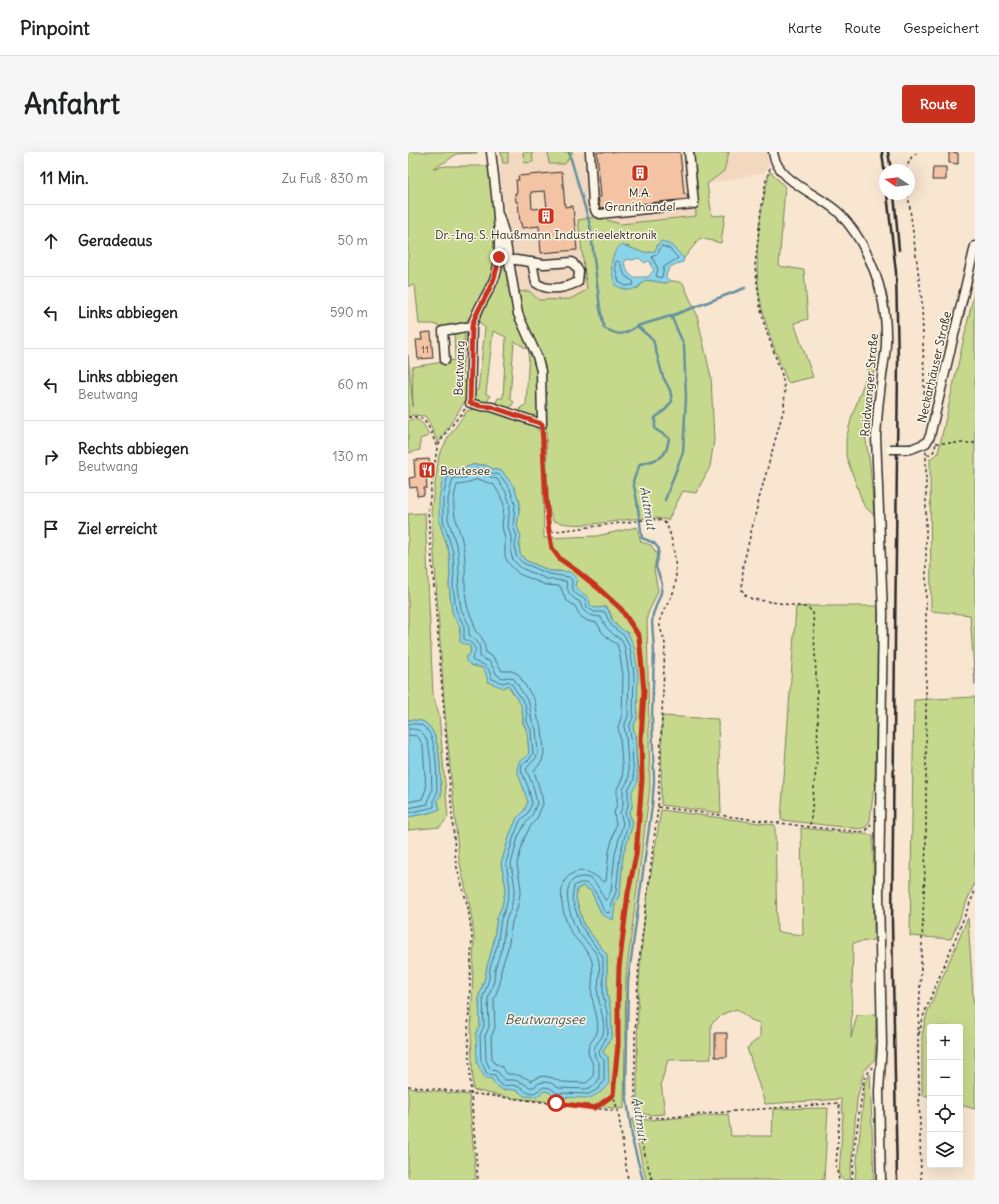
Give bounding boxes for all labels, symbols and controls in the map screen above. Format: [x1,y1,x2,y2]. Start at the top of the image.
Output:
text: Pinpoint [20,16,90,40]
text: Karte [788,19,822,37]
text: Route [844,19,881,37]
text: Gespeichert [903,19,979,37]
button: Route [902,85,975,123]
text: Anfahrt [24,86,120,122]
building icon: M.A. Granithandel [630,163,650,183]
north arrow [879,164,915,200]
text: 11 Min. [40,167,88,189]
text: Zu Fuß · 830 m [282,170,368,187]
place label: M.A. Granithandel [605,185,675,214]
building icon: Dr.-Ing. S. Haußmann Industrieelektronik [536,206,556,226]
place label: Dr.-Ing. S. Haußmann Industrieelektronik [435,227,657,242]
icon: ahead [40,230,62,252]
text: Geradeaus [78,231,152,250]
text: 50 m [337,232,368,249]
route end [490,248,508,266]
icon: left [40,302,62,324]
text: Links abbiegen [78,303,178,322]
text: 590 m [330,304,368,321]
street label: Neckarhäuser Straße [914,310,954,424]
street label: Raidwanger Straße [857,333,881,437]
street label: Beutwang [451,340,467,396]
house number: 11 [421,343,429,356]
text: Links abbiegen [78,367,178,386]
icon: left [40,374,62,396]
text: 60 m [337,376,368,393]
text: Beutwang [78,386,138,403]
text: Rechts abbiegen [78,439,189,458]
icon: right [40,446,62,468]
text: 130 m [332,448,368,465]
text: Beutwang [78,458,138,475]
restaurant icon: Beutesee [417,460,437,480]
place label: Beutesee [440,463,490,478]
water label: Autmut [636,485,660,533]
icon: arrive [40,518,62,540]
text: Ziel erreicht [78,519,157,538]
water label: Beutwangsee [505,1011,586,1028]
map controls [927,1024,963,1168]
button: + [927,1024,963,1060]
button: − [927,1060,963,1096]
route start [547,1094,565,1112]
water label: Autmut [629,1096,652,1143]
button: locate [927,1096,963,1132]
button: layers [927,1132,963,1168]

